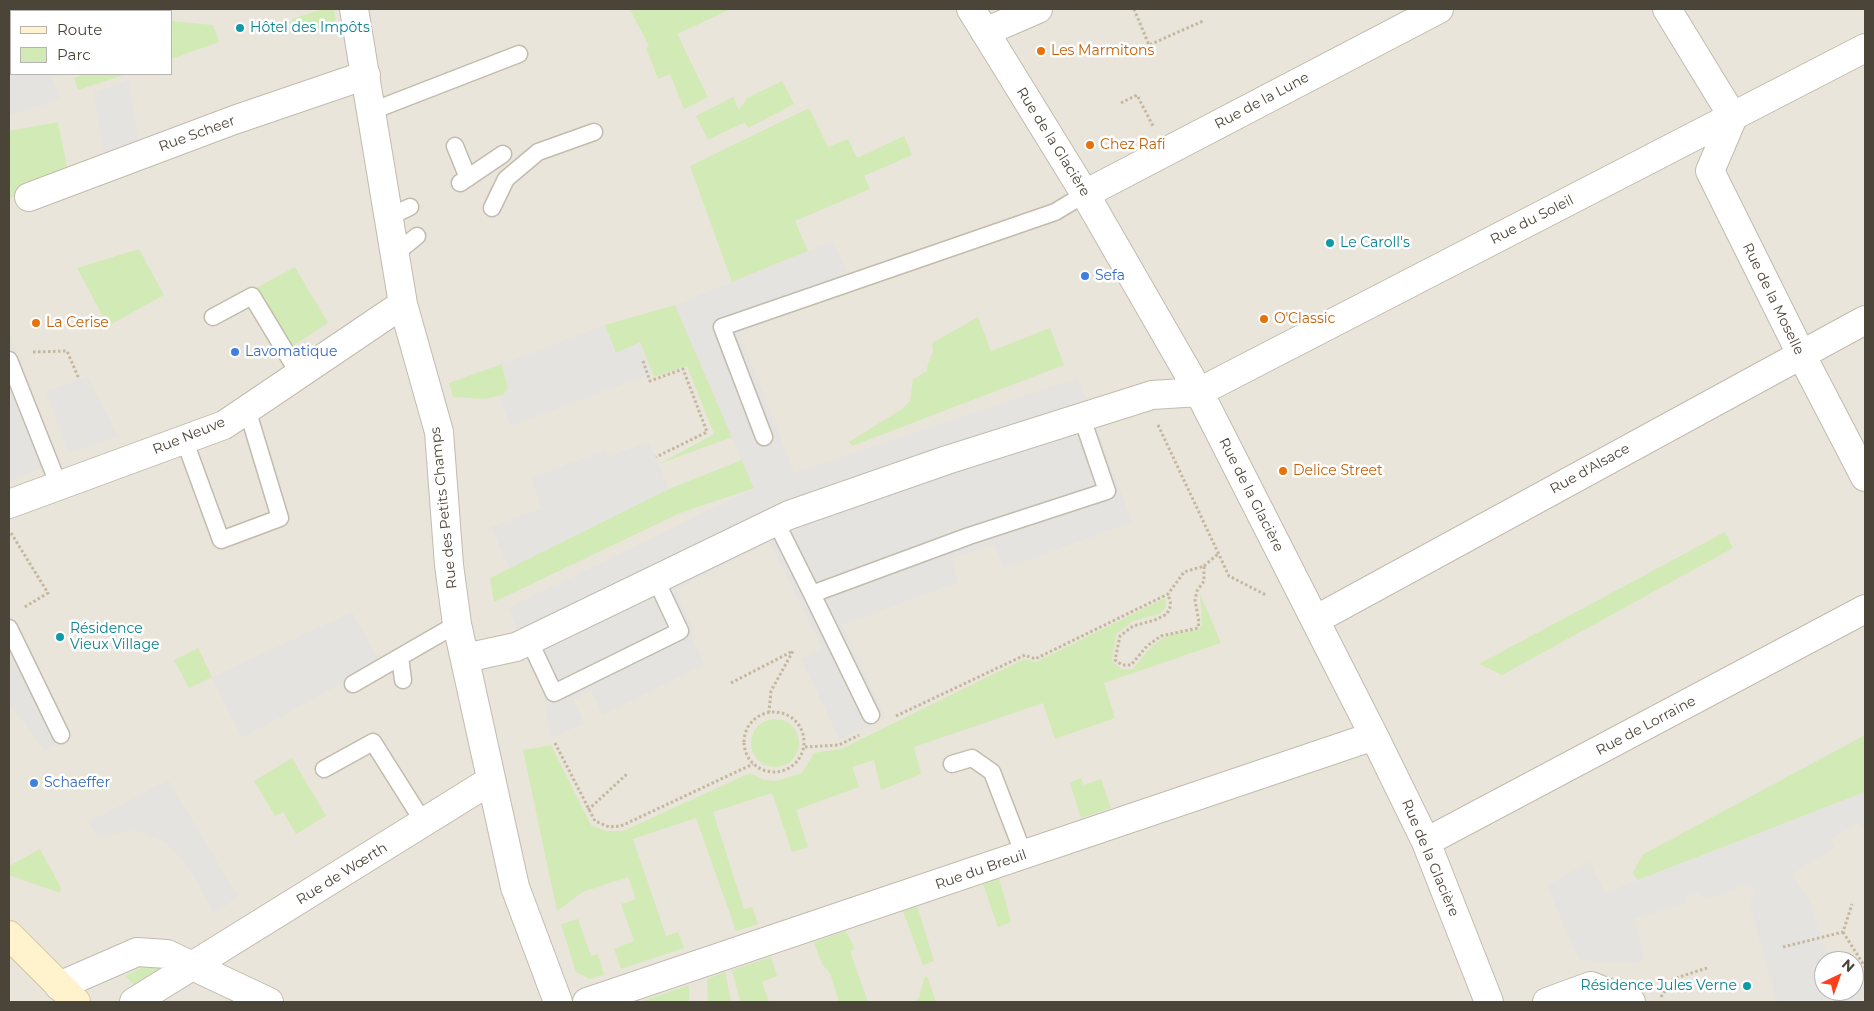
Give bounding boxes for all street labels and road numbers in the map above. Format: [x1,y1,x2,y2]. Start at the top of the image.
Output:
street label: Rue de la Lune [1212,69,1312,133]
street label: Rue de la Glacière [1013,84,1093,200]
street label: Rue Scheer [157,112,237,156]
street label: Rue du Soleil [1487,192,1577,248]
street label: Rue de la Moselle [1739,240,1807,358]
street label: Rue Neuve [150,414,228,458]
street label: Rue des Petits Champs [427,426,461,590]
street label: Rue de la Glacière [1215,435,1287,555]
street label: Rue d'Alsace [1547,440,1633,498]
street label: Rue de Lorraine [1593,693,1699,759]
street label: Rue de la Glacière [1398,797,1462,919]
street label: Rue de Wœrth [293,839,391,909]
street label: Rue du Breuil [933,846,1029,894]

